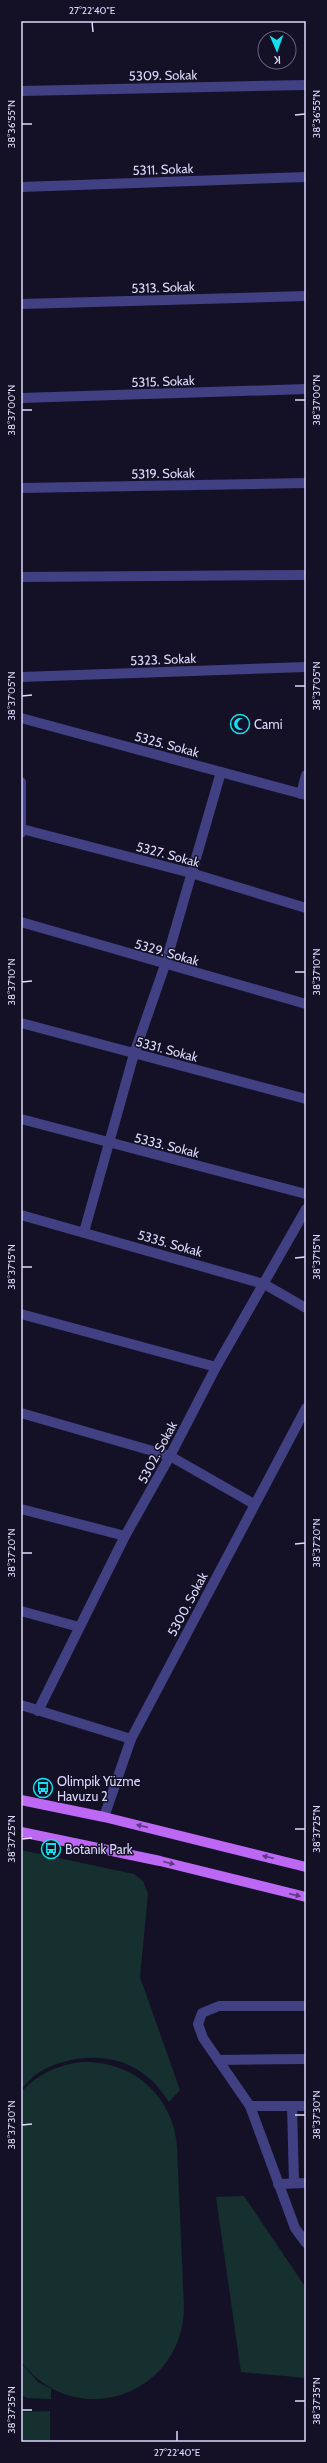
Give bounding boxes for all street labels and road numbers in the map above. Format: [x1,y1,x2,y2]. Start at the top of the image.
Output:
street label: 5309. Sokak [129,66,198,84]
street label: 5311. Sokak [132,160,194,178]
street label: 5313. Sokak [131,278,195,296]
street label: 5315. Sokak [131,372,195,390]
street label: 5319. Sokak [131,464,195,482]
street label: 5323. Sokak [130,650,196,668]
street label: 5325. Sokak [133,728,201,760]
street label: 5327. Sokak [134,838,202,870]
street label: 5329. Sokak [133,935,201,969]
street label: 5331. Sokak [134,1033,200,1065]
street label: 5333. Sokak [133,1129,201,1161]
street label: 5335. Sokak [136,1226,204,1260]
street label: 5302. Sokak [134,1418,180,1486]
street label: 5300. Sokak [163,1569,211,1639]

